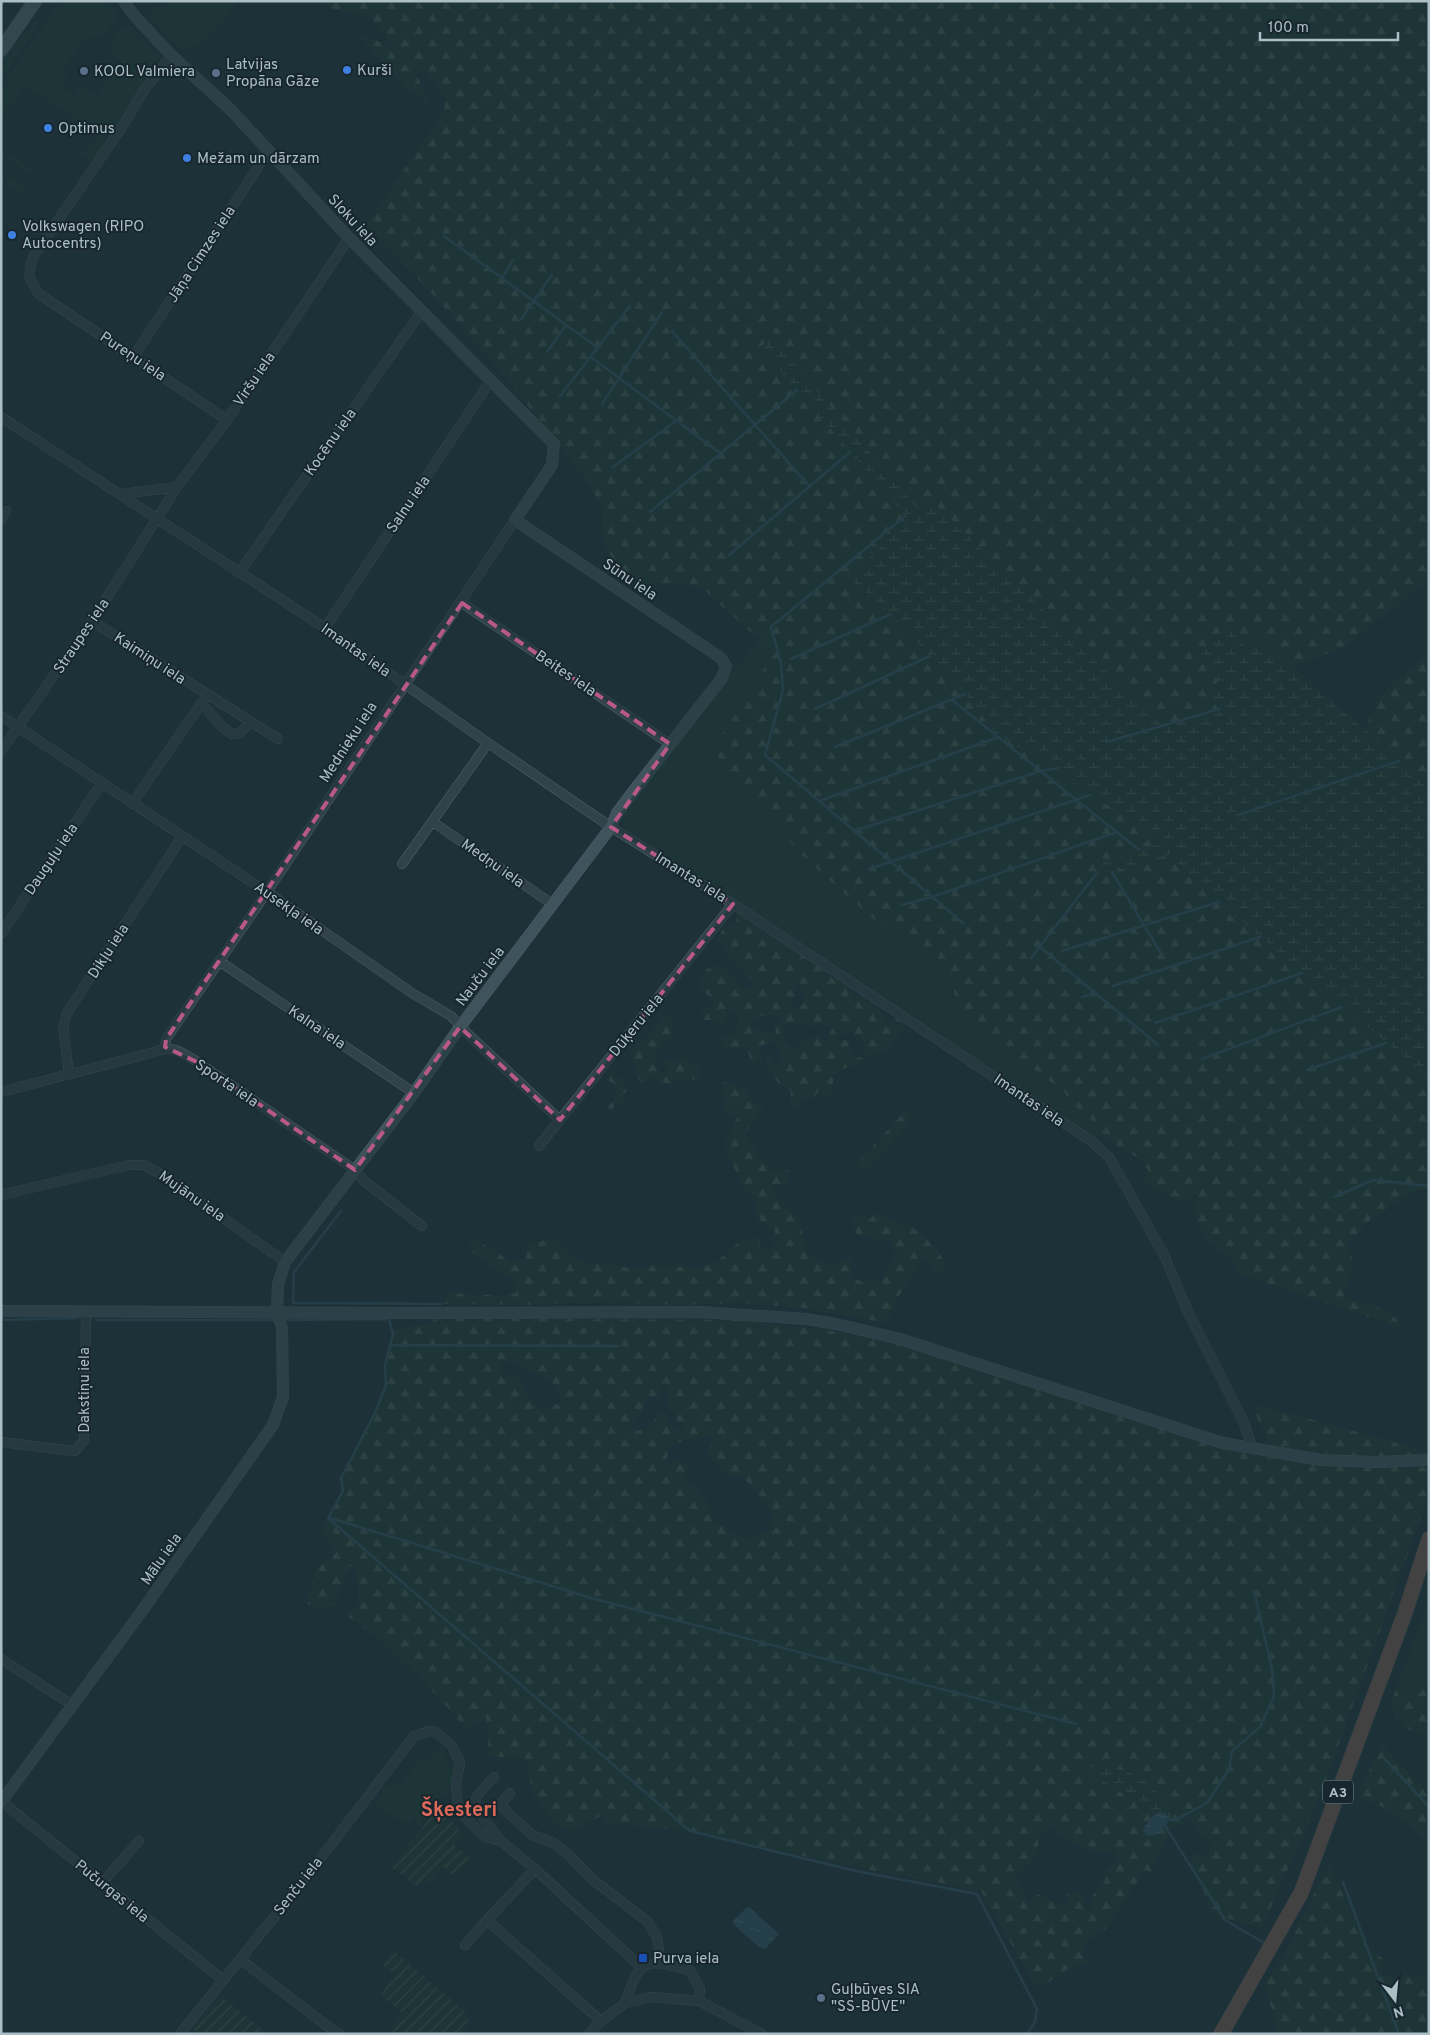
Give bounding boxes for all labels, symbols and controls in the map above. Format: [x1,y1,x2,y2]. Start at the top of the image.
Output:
scale bar [1260,10,1398,42]
text: 100 m [1268,19,1309,38]
place label: Latvijas Propāna Gāze [226,56,319,92]
place label: Kurši [357,62,392,81]
place label: KOOL Valmiera [94,63,195,82]
marker: Kurši [341,64,353,76]
marker: KOOL Valmiera [78,65,90,77]
marker: Latvijas Propāna Gāze [210,67,222,79]
place label: Optimus [58,120,115,139]
marker: Optimus [42,122,54,134]
place label: Mežam un dārzam [197,150,320,169]
marker: Mežam un dārzam [181,152,193,164]
street label: Sloku iela [323,191,381,251]
street label: Jāņa Cimzes iela [164,203,241,307]
place label: Volkswagen (RIPO Autocentrs) [22,218,144,254]
marker: Volkswagen (RIPO Autocentrs) [6,229,18,241]
street label: Pureņu iela [96,328,169,386]
street label: Viršu iela [230,349,280,411]
street label: Kocēnu iela [301,405,361,480]
street label: Salnu iela [383,473,435,537]
street label: Sūnu iela [598,555,660,605]
street label: Straupes iela [50,596,114,678]
street label: Imantas iela [317,620,394,682]
street label: Kaimiņu iela [110,629,189,690]
street label: Beites iela [531,647,599,702]
street label: Mednieku iela [316,699,382,787]
street label: Dauguļu iela [21,820,83,899]
street label: Medņu iela [457,836,527,893]
street label: Imantas iela [651,849,730,908]
street label: Ausekļa iela [250,878,327,940]
street label: Dikļu iela [85,921,134,983]
street label: Nauču iela [453,943,510,1010]
street label: Dūķeru iela [606,991,668,1061]
street label: Kalna iela [284,1002,348,1054]
street label: Sporta iela [191,1056,262,1112]
street label: Imantas iela [989,1071,1067,1132]
street label: Mujānu iela [154,1167,228,1227]
street label: Dakstiņu iela [76,1347,95,1433]
street label: Mālu iela [137,1530,187,1590]
road number: A3 [1323,1780,1353,1804]
district label: Šķesteri [421,1796,497,1824]
street label: Senču iela [270,1854,328,1920]
street label: Pučurgas iela [70,1856,152,1928]
place label: Purva iela [653,1950,719,1969]
marker: Purva iela [637,1952,649,1964]
north arrow [1370,1975,1420,2025]
place label: Guļbūves SIA "SS-BŪVE" [831,1981,920,2017]
marker: Guļbūves SIA "SS-BŪVE" [815,1992,827,2004]
text: N [1391,2001,1405,2021]

